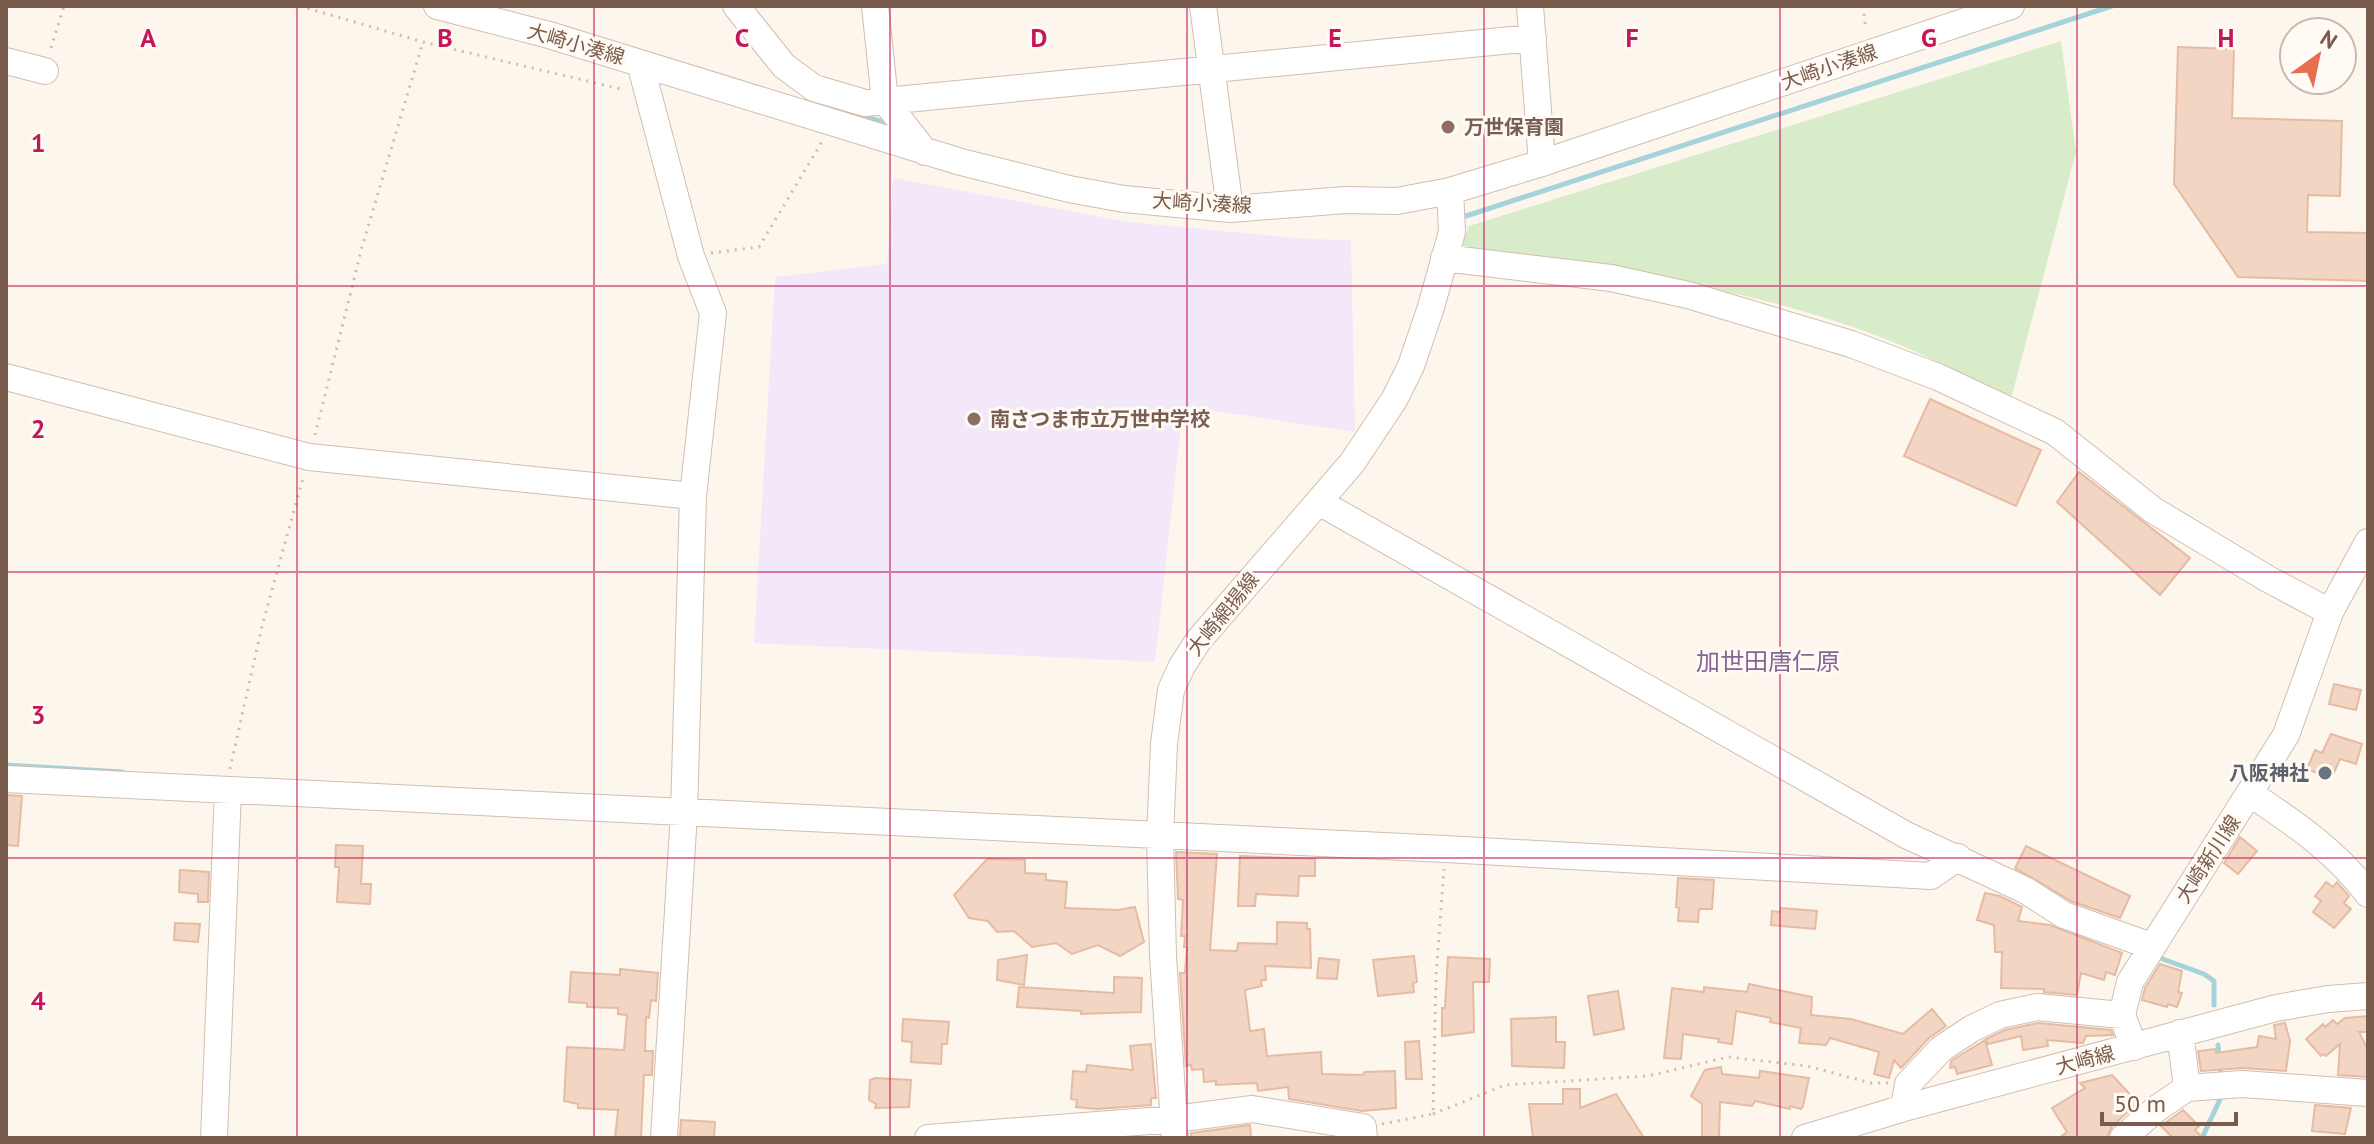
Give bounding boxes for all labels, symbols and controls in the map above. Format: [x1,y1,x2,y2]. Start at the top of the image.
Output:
north arrow [2278,16,2358,96]
street label: 大崎小湊線 [524,18,628,70]
text: A [140,21,156,54]
text: B [437,21,453,54]
text: C [735,21,749,54]
text: D [1031,21,1047,54]
text: E [1328,21,1342,54]
text: F [1625,21,1639,54]
text: G [1921,21,1937,54]
text: H [2218,21,2234,54]
text: N [2315,24,2343,55]
street label: 大崎小湊線 [1777,38,1881,96]
place label: 万世保育園 [1464,114,1564,140]
marker: 万世保育園 [1439,118,1457,136]
text: 1 [31,126,45,159]
street label: 大崎小湊線 [1151,187,1253,219]
place label: 南さつま市立万世中学校 [990,406,1210,432]
marker: 南さつま市立万世中学校 [965,410,983,428]
text: 2 [31,412,45,445]
street label: 大崎網揚線 [1181,567,1265,661]
district label: 加世田唐仁原 [1696,646,1840,677]
text: 3 [31,698,45,731]
place label: 八阪神社 [2229,760,2309,786]
marker: 八阪神社 [2316,764,2334,782]
street label: 大崎新川線 [2170,810,2246,908]
text: 4 [31,984,46,1017]
street label: 大崎線 [2053,1040,2117,1080]
scale bar [2102,1076,2236,1126]
text: 50 m [2114,1088,2166,1119]

